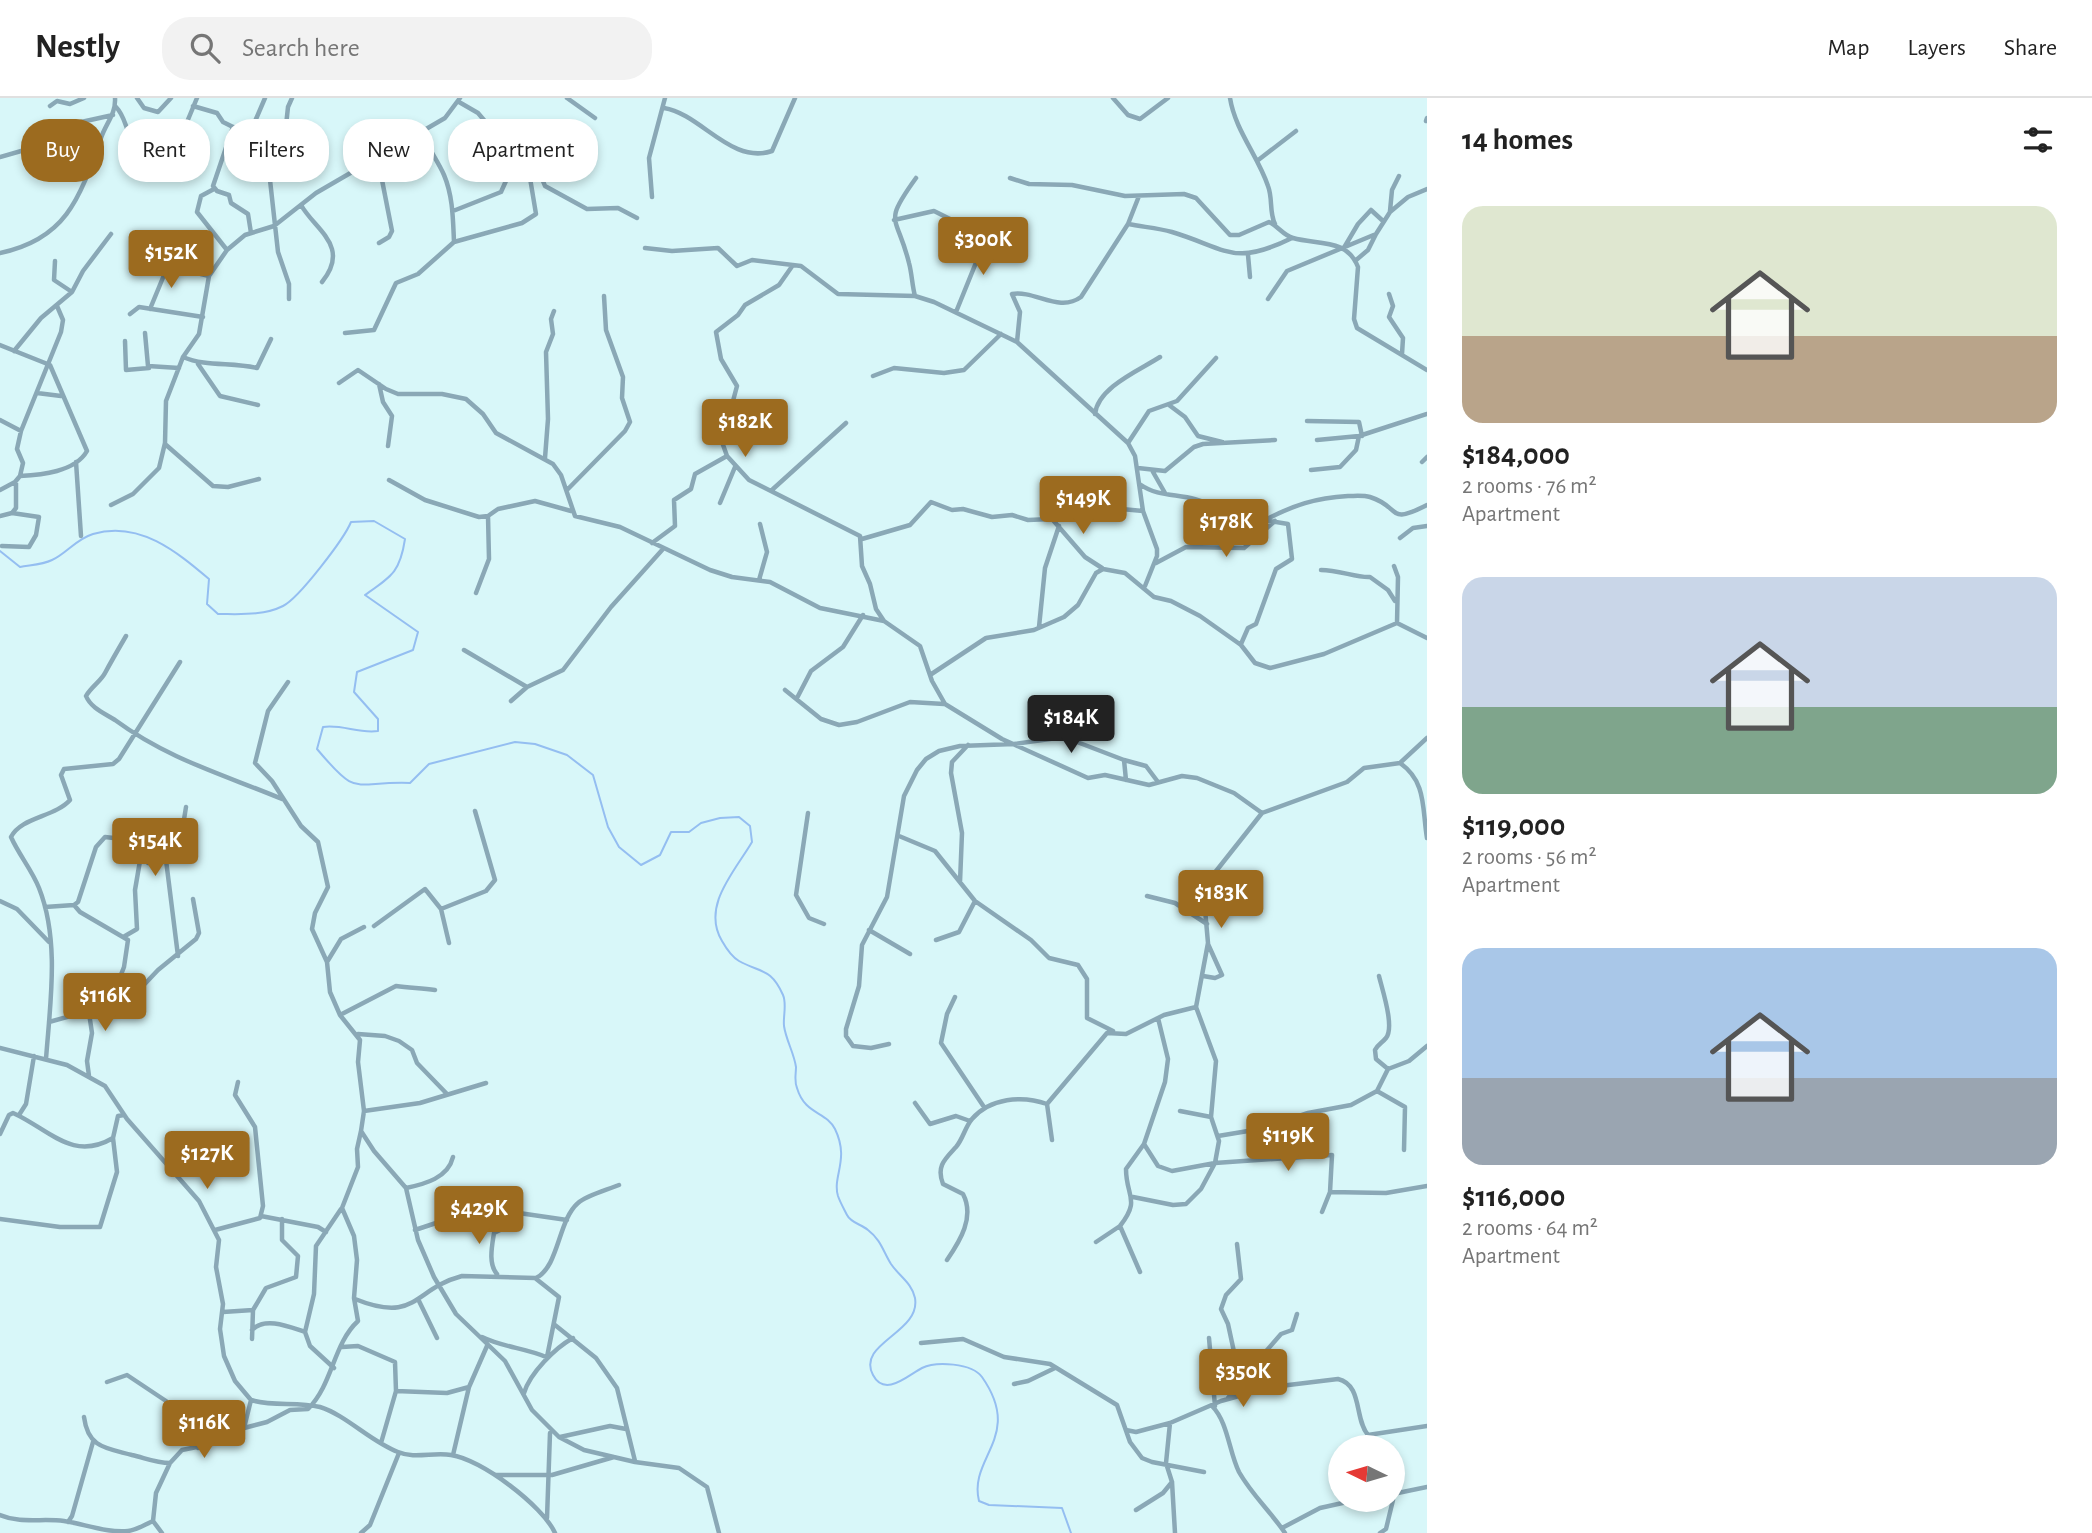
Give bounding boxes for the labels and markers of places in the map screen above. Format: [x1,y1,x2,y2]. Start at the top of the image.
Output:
pin: $300K [934,218,1032,277]
pin: $152K [122,230,220,290]
pin: $182K [696,400,794,459]
pin: $149K [1034,476,1132,536]
pin: $178K [1177,500,1275,559]
pin: $184K [1022,696,1120,755]
pin: $154K [106,818,204,878]
pin: $183K [1172,870,1270,930]
pin: $116K [56,974,154,1033]
pin: $119K [1239,1114,1337,1173]
pin: $127K [158,1132,256,1191]
pin: $429K [430,1186,528,1246]
pin: $350K [1194,1350,1292,1409]
pin: $116K [155,1400,253,1460]

